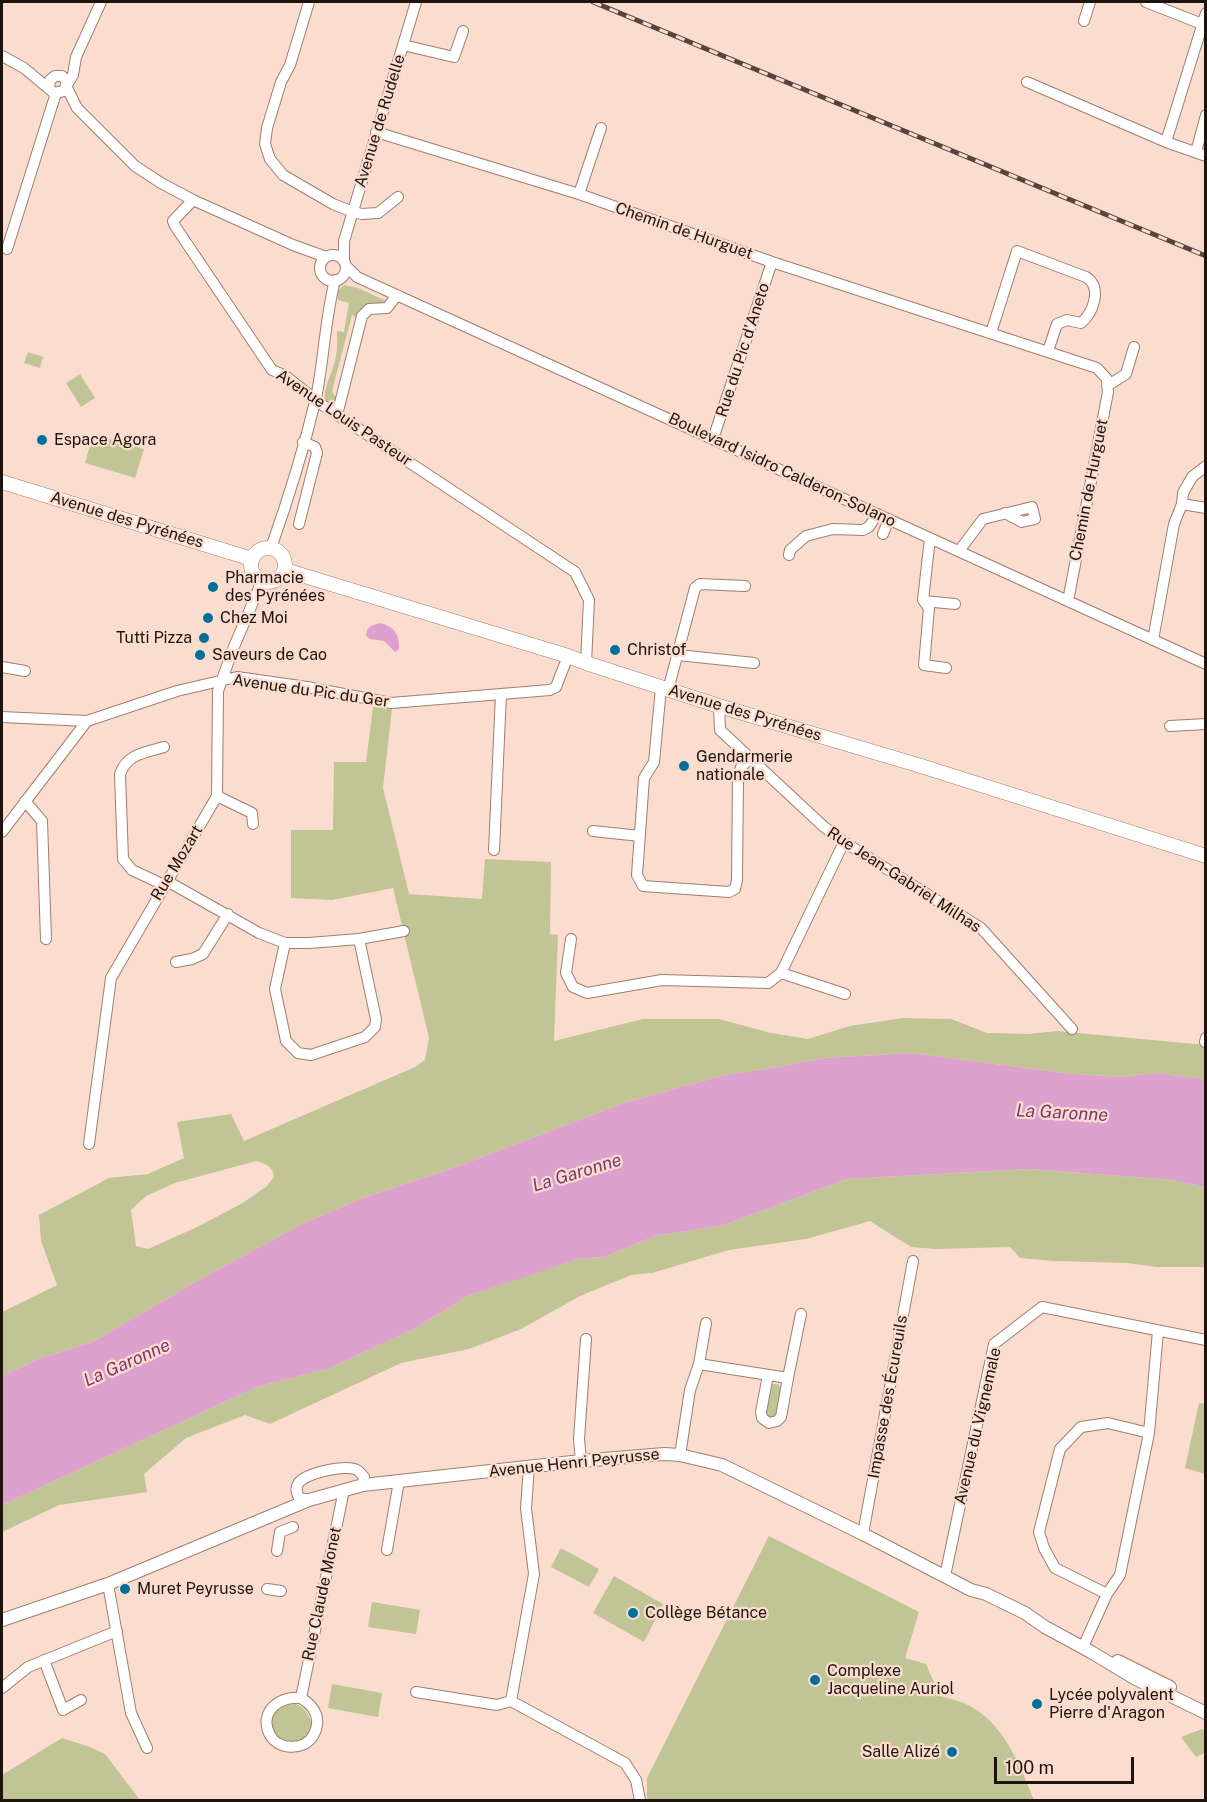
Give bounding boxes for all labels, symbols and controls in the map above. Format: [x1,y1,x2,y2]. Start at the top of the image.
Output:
street label: Avenue de Rudelle [351,52,409,190]
street label: Chemin de Hurguet [613,198,755,264]
street label: Rue du Pic d'Aneto [712,280,774,420]
street label: Avenue Louis Pasteur [273,365,415,471]
street label: Boulevard Isidro Calderon-Solano [665,409,899,531]
street label: Chemin de Hurguet [1066,417,1112,563]
place label: Espace Agora [54,430,156,450]
marker: Espace Agora [35,433,49,447]
street label: Avenue des Pyrénées [48,488,206,552]
place label: Pharmacie des Pyrénées [225,568,325,606]
marker: Pharmacie des Pyrénées [206,580,220,594]
place label: Chez Moi [220,608,288,628]
marker: Chez Moi [201,611,215,625]
place label: Tutti Pizza [116,628,192,648]
marker: Tutti Pizza [197,631,211,645]
place label: Christof [627,640,686,660]
marker: Christof [608,643,622,657]
place label: Saveurs de Cao [212,645,327,665]
marker: Saveurs de Cao [193,648,207,662]
street label: Avenue du Pic du Ger [231,670,391,712]
street label: Avenue des Pyrénées [666,681,824,745]
place label: Gendarmerie nationale [696,747,793,785]
marker: Gendarmerie nationale [677,759,691,773]
street label: Rue Mozart [147,822,207,904]
street label: Rue Jean-Gabriel Milhas [824,823,984,937]
water label: La Garonne [1015,1100,1109,1126]
water label: La Garonne [530,1149,624,1197]
street label: Impasse des Écureuils [864,1314,912,1480]
water label: La Garonne [80,1334,174,1392]
street label: Avenue du Vignemale [951,1346,1005,1506]
street label: Avenue Henri Peyrusse [488,1444,660,1482]
street label: Rue Claude Monet [298,1525,346,1663]
place label: Muret Peyrusse [137,1579,254,1599]
marker: Muret Peyrusse [118,1582,132,1596]
place label: Collège Bétance [645,1603,767,1623]
marker: Collège Bétance [626,1606,640,1620]
place label: Complexe Jacqueline Auriol [827,1661,954,1699]
marker: Complexe Jacqueline Auriol [808,1673,822,1687]
place label: Lycée polyvalent Pierre d'Aragon [1049,1685,1174,1723]
marker: Lycée polyvalent Pierre d'Aragon [1030,1697,1044,1711]
place label: Salle Alizé [862,1742,940,1762]
marker: Salle Alizé [945,1745,959,1759]
scale bar [997,1745,1136,1783]
text: 100 m [1005,1757,1054,1778]

